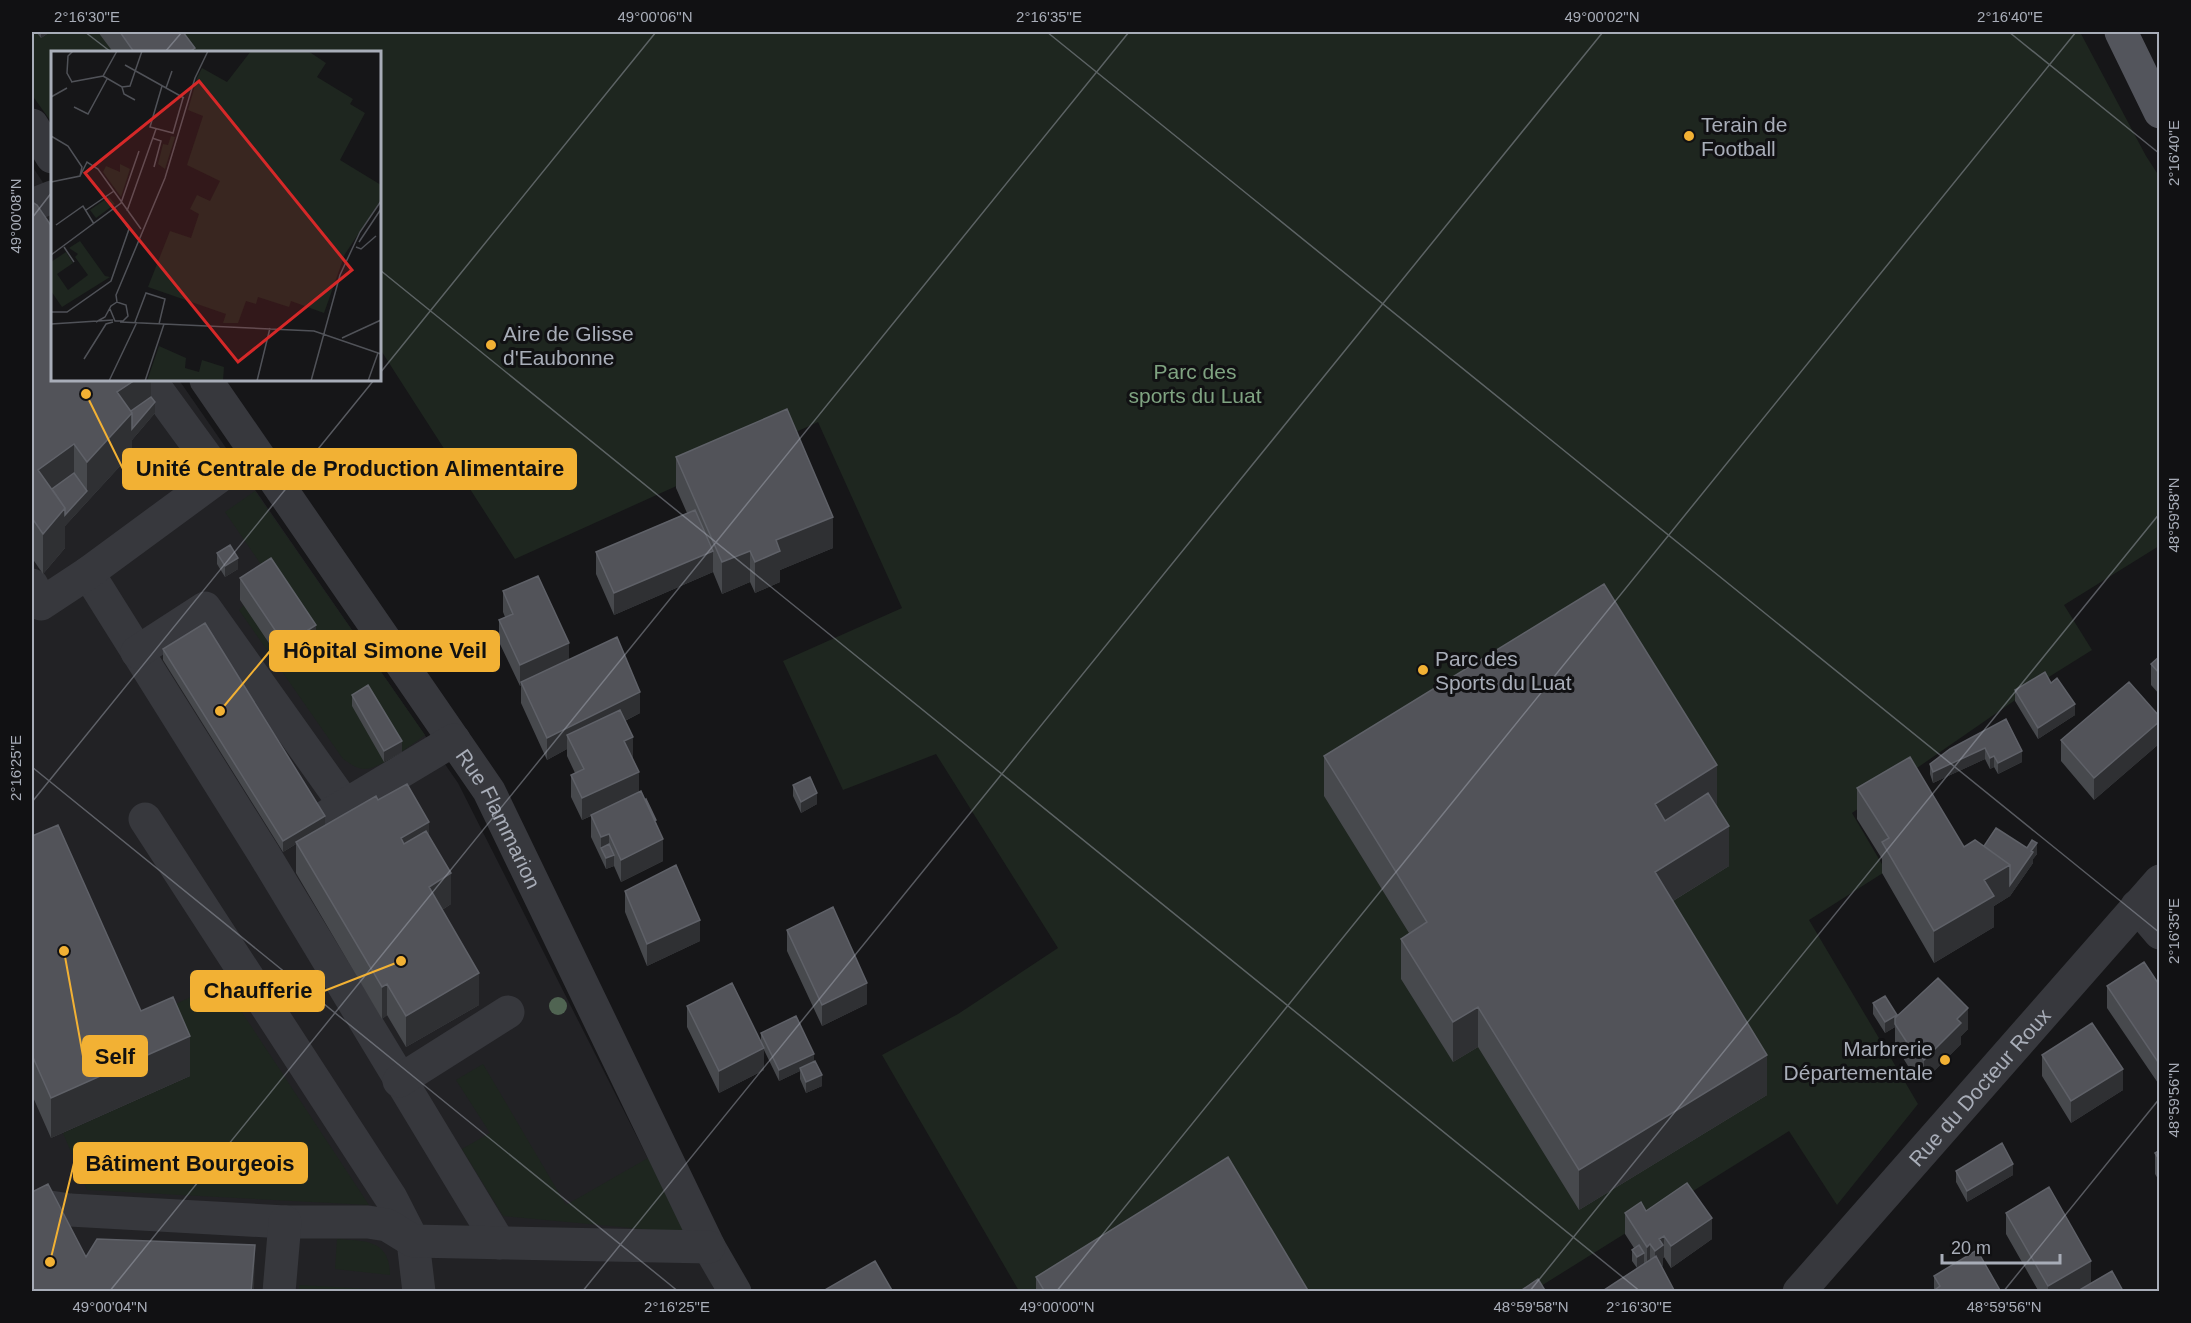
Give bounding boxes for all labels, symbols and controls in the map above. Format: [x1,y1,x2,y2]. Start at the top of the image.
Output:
text: 2°16'30"E [54,8,120,25]
text: 49°00'06"N [617,8,693,25]
text: 2°16'35"E [1016,8,1082,25]
text: 49°00'02"N [1564,8,1640,25]
text: 2°16'40"E [1977,8,2043,25]
inset map [51,51,381,381]
place label: Terain de Football [1701,113,1787,160]
text: 2°16'40"E [2165,120,2182,186]
marker: Terain de Football [1682,129,1696,143]
text: 49°00'08"N [7,178,24,254]
place label: Aire de Glisse d'Eaubonne [503,322,634,369]
marker: Aire de Glisse d'Eaubonne [484,338,498,352]
park label: Parc des sports du Luat [1128,360,1262,407]
callout: Unité Centrale de Production Alimentaire [123,449,576,489]
text: Unité Centrale de Production Alimentaire [136,456,564,481]
text: 48°59'58"N [2165,477,2182,553]
callout: Hôpital Simone Veil [270,631,499,671]
text: Hôpital Simone Veil [283,638,487,663]
place label: Parc des Sports du Luat [1435,647,1572,694]
marker: Parc des Sports du Luat [1416,663,1430,677]
text: 2°16'25"E [7,735,24,801]
street label: Rue Flammarion [452,744,546,892]
text: 2°16'35"E [2165,898,2182,964]
callout: Chaufferie [191,971,324,1011]
text: Chaufferie [204,978,312,1003]
street label: Rue du Docteur Roux [1904,1003,2055,1170]
callout: Self [83,1036,147,1076]
place label: Marbrerie Départementale [1784,1037,1933,1084]
text: Self [95,1044,136,1069]
marker: Marbrerie Départementale [1938,1053,1952,1067]
text: 48°59'56"N [2165,1062,2182,1138]
callout: Bâtiment Bourgeois [74,1143,307,1183]
text: Bâtiment Bourgeois [85,1151,295,1176]
scale bar [1942,1227,2060,1265]
text: 20 m [1951,1238,1991,1258]
text: 49°00'04"N [72,1298,148,1315]
text: 2°16'25"E [644,1298,710,1315]
text: 49°00'00"N [1019,1298,1095,1315]
text: 48°59'58"N [1493,1298,1569,1315]
text: 2°16'30"E [1606,1298,1672,1315]
text: 48°59'56"N [1966,1298,2042,1315]

